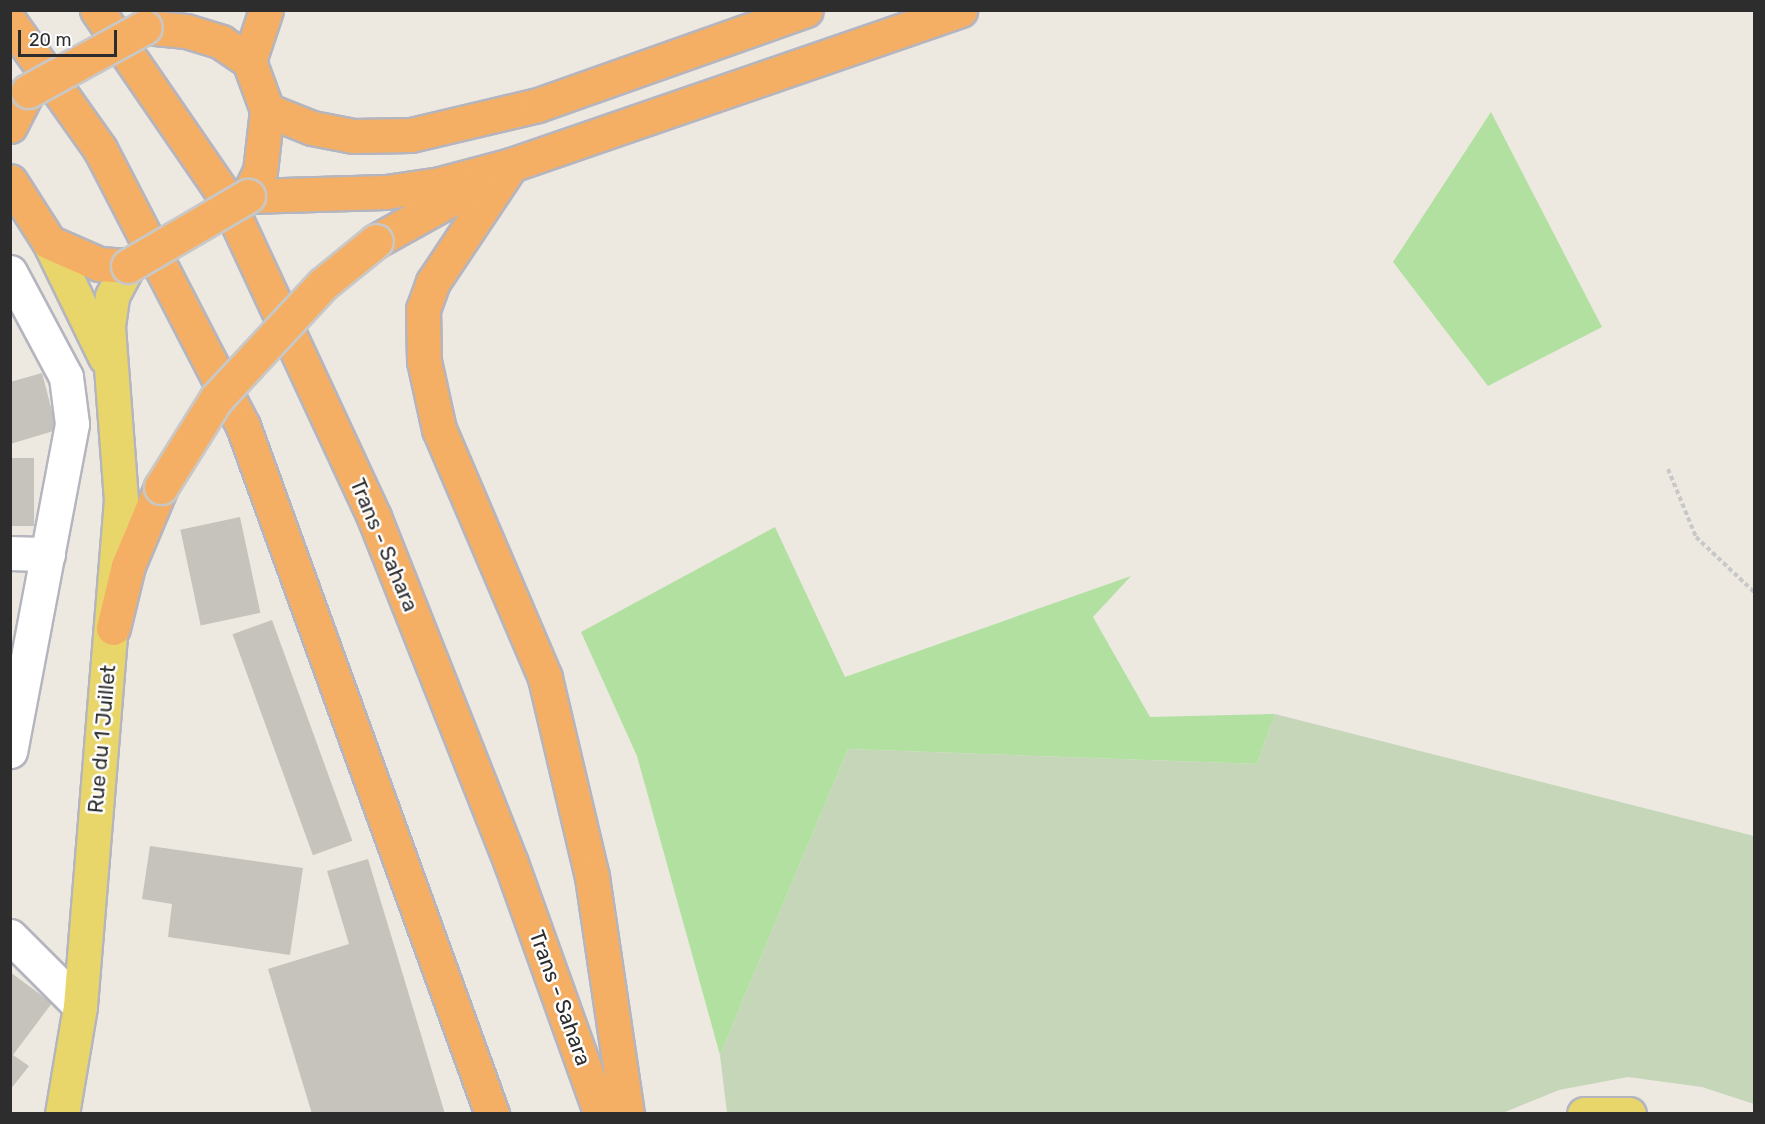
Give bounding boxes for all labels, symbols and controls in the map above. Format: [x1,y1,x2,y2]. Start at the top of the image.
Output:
scale bar [21,18,120,56]
text: 20 m [29,29,71,51]
street label: Trans - Sahara [345,475,423,615]
street label: Rue du 1 Juillet [83,664,121,814]
street label: Trans - Sahara [524,927,596,1069]

